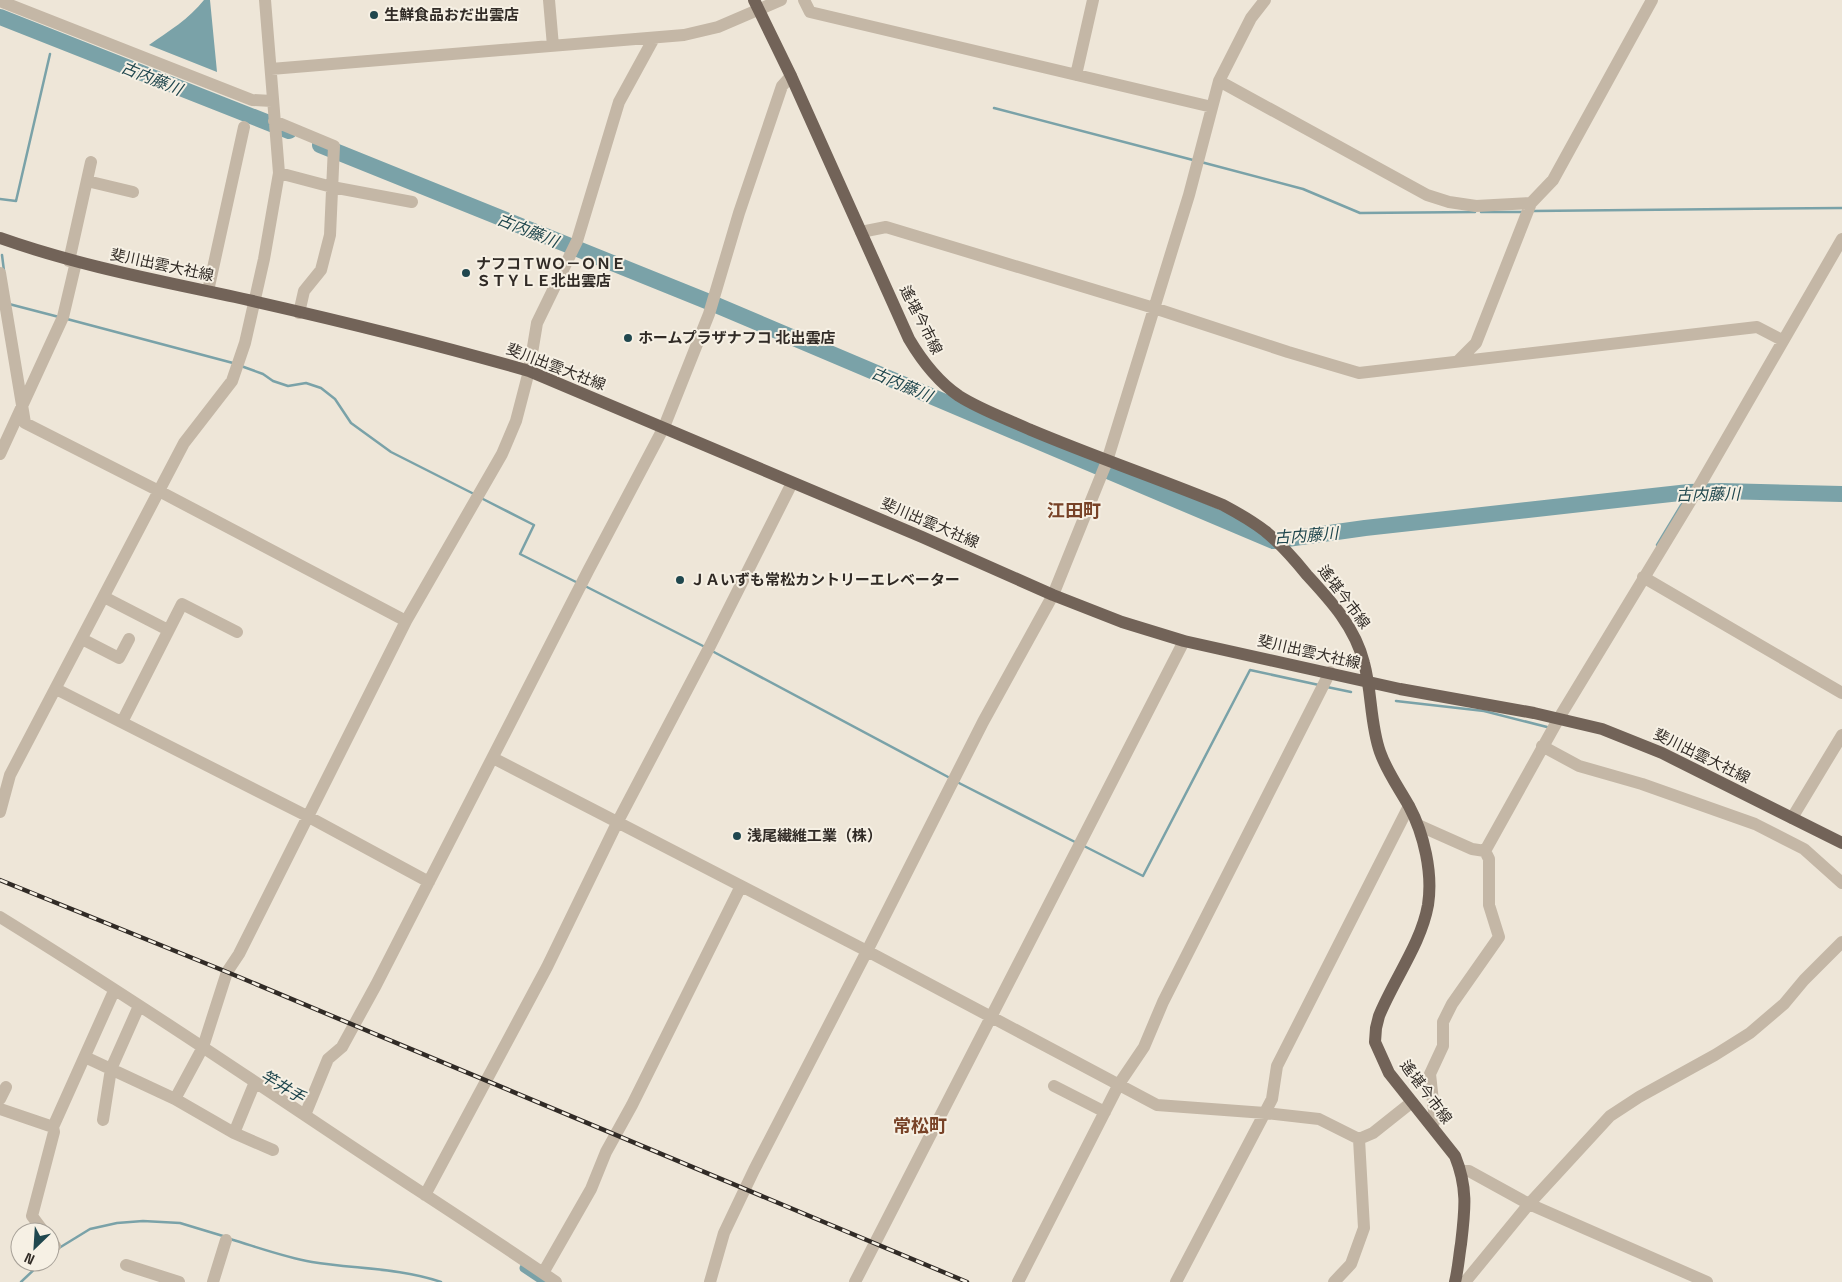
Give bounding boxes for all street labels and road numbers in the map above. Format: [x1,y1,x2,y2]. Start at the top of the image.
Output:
street label: 斐川出雲大社線 [109,244,215,285]
street label: 遙堪今市線 [896,282,947,358]
street label: 斐川出雲大社線 [504,339,609,394]
street label: 斐川出雲大社線 [878,493,982,552]
street label: 遙堪今市線 [1314,561,1375,632]
street label: 斐川出雲大社線 [1256,630,1362,673]
street label: 斐川出雲大社線 [1651,724,1754,787]
street label: 遙堪今市線 [1396,1056,1457,1127]

